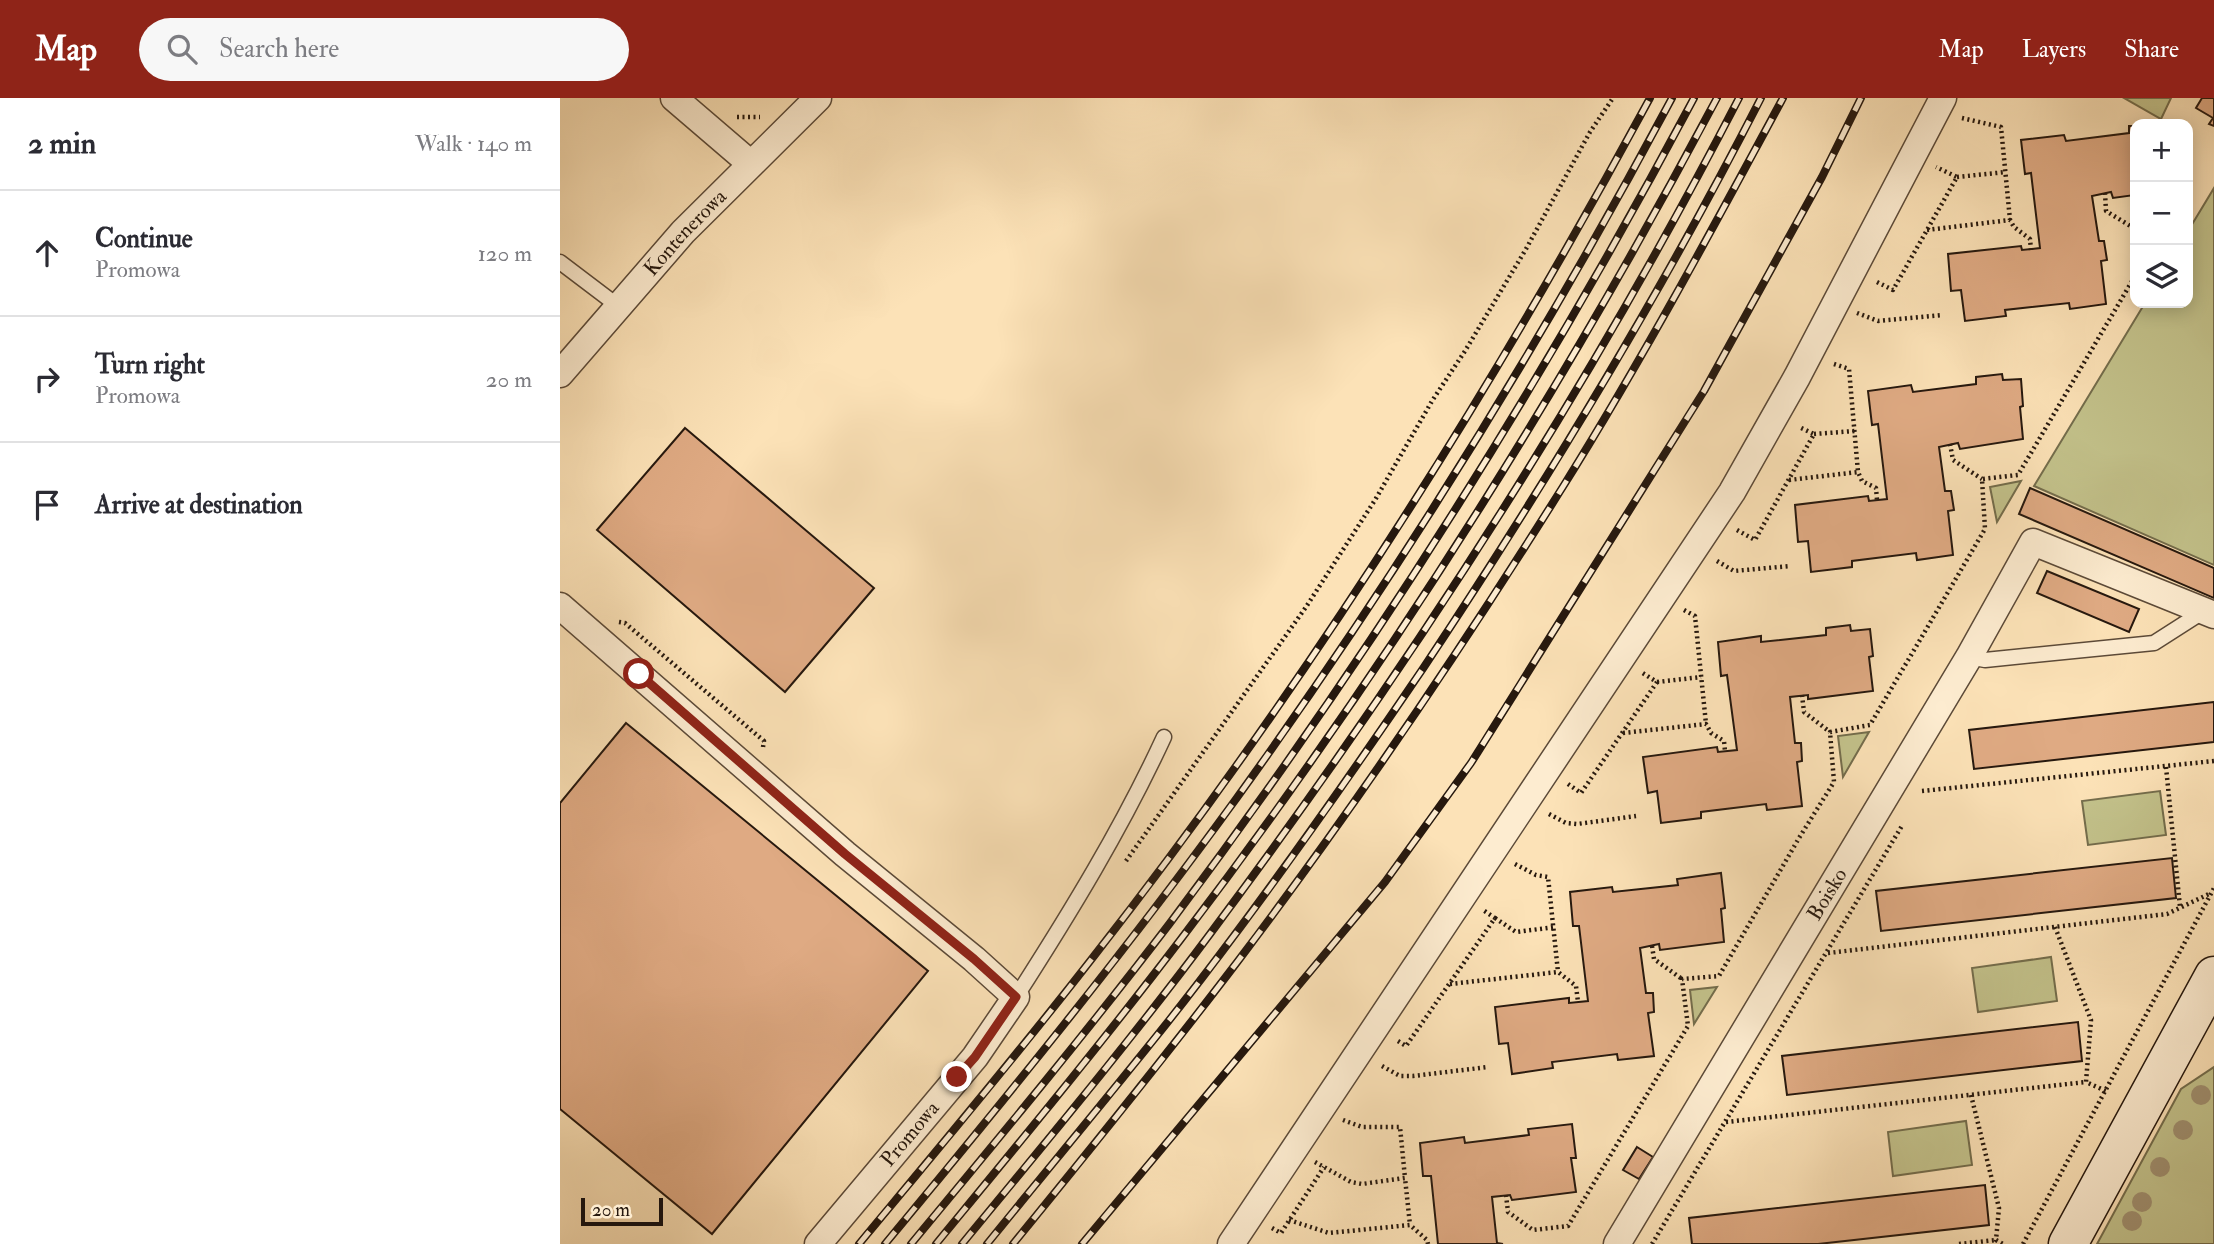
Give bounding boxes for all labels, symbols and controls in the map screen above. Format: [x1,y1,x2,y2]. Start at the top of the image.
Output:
search box [139,18,629,81]
text: Map [35,29,97,70]
icon: search [163,30,201,68]
text: Search here [219,33,339,65]
text: Map [1939,34,1984,65]
text: Layers [2022,34,2086,65]
text: Share [2124,34,2179,65]
map controls [2130,119,2193,308]
button: + [2130,119,2193,182]
text: 2 min [28,125,96,162]
text: Walk · 140 m [415,129,532,158]
button: − [2130,182,2193,245]
street label: Kontenerowa [638,183,732,281]
text: Continue [95,223,193,255]
icon: ahead [28,234,66,272]
text: 120 m [478,239,532,268]
button: layers [2130,245,2193,308]
text: Promowa [95,255,180,284]
text: Turn right [95,349,205,381]
icon: right [28,360,66,398]
text: 20 m [486,365,532,394]
text: Promowa [95,381,180,410]
icon: arrive [28,486,66,524]
text: Arrive at destination [95,489,303,521]
route start [623,658,654,689]
street label: Boisko [1801,863,1853,925]
route end [941,1061,972,1092]
street label: Promowa [875,1095,946,1172]
scale bar [581,1195,663,1227]
text: 20 m [592,1198,630,1222]

